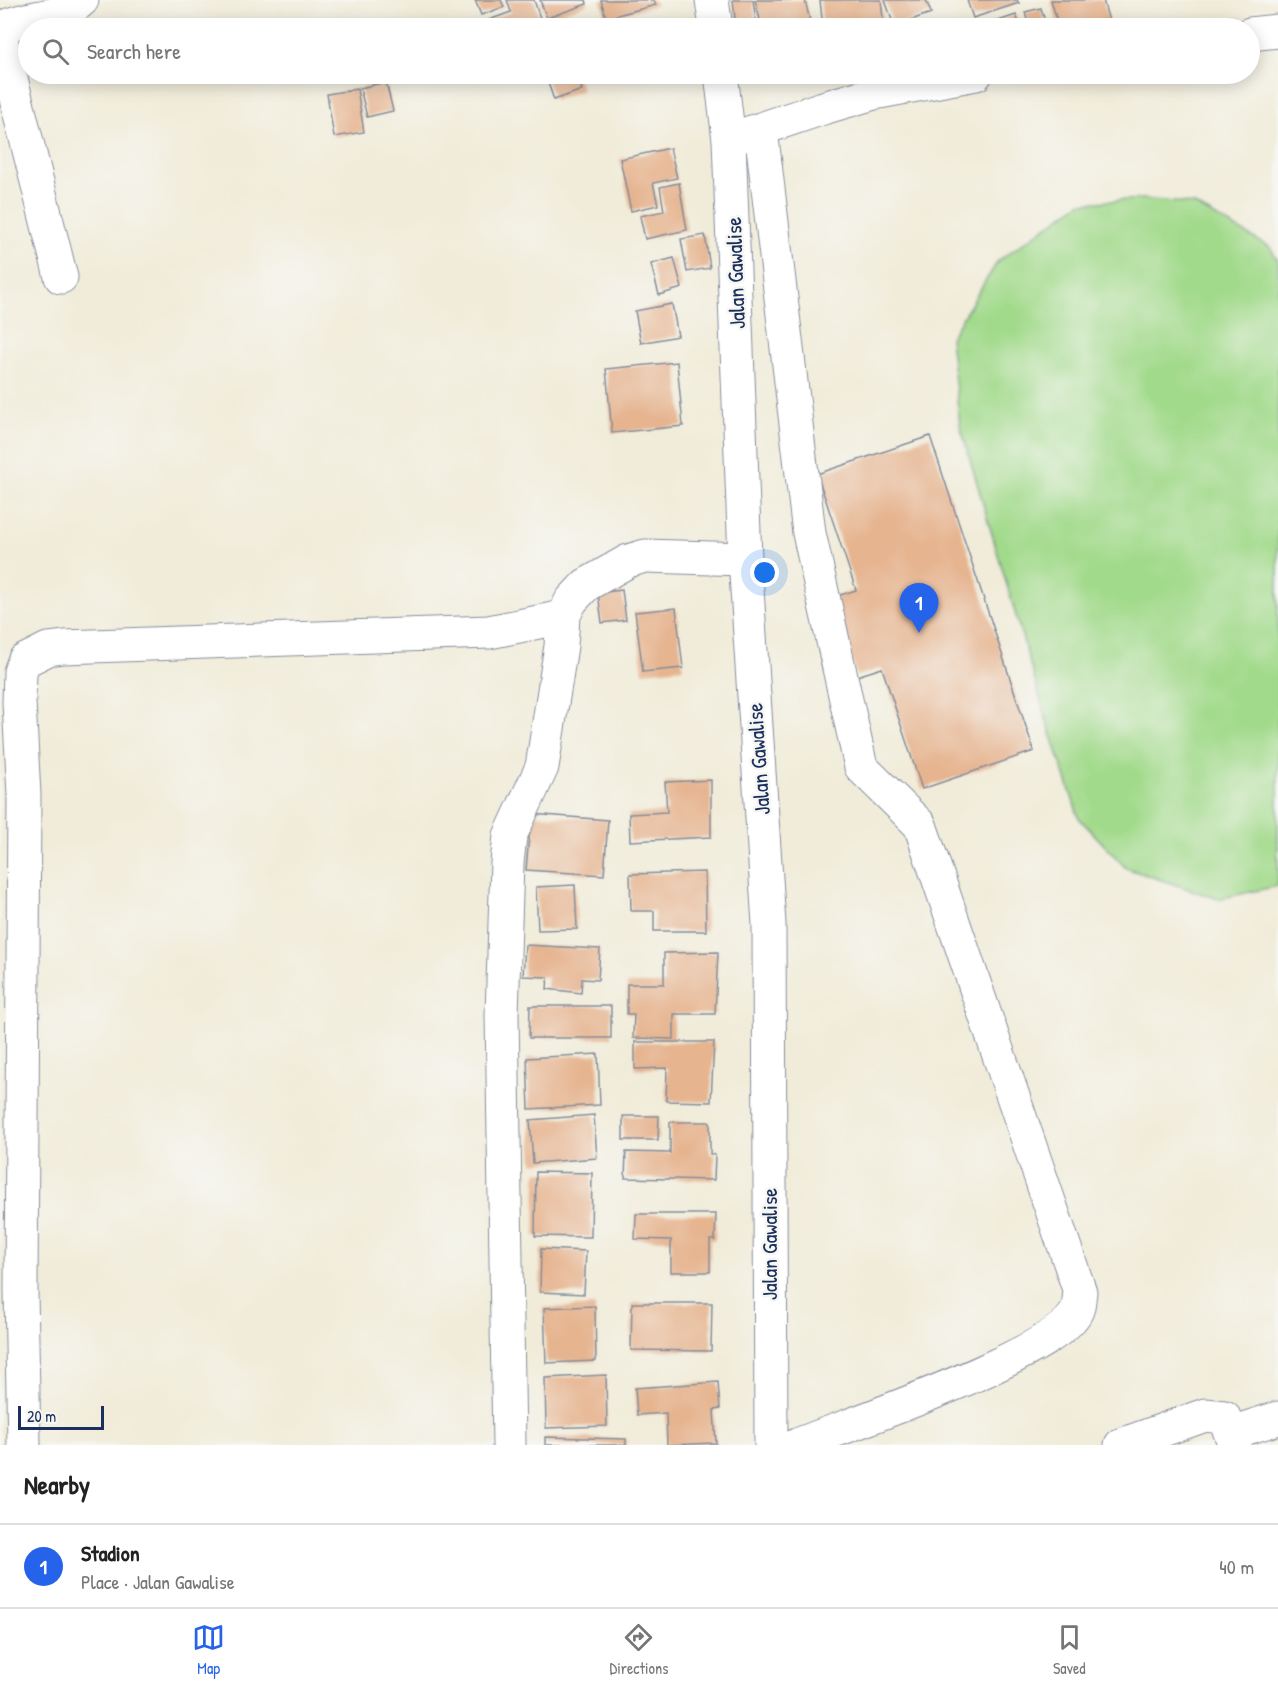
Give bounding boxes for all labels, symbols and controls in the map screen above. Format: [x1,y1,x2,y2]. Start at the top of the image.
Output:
search box [18,18,1260,84]
icon: search [39,35,72,68]
text: Search here [87,36,181,66]
street label: Jalan Gawalise [718,216,752,330]
your location [750,558,779,587]
pin: 1 [900,584,938,633]
street label: Jalan Gawalise [739,702,777,816]
street label: Jalan Gawalise [754,1188,784,1300]
scale bar [18,1403,104,1430]
text: 20 m [27,1405,56,1427]
text: Nearby [24,1467,90,1502]
text: Stadion [81,1538,140,1568]
text: 1 [40,1553,47,1580]
text: 40 m [1219,1553,1254,1580]
text: Place · Jalan Gawalise [81,1568,235,1595]
tab: Map [192,1621,225,1679]
tab: Directions [610,1621,668,1679]
tab: Saved [1053,1621,1086,1679]

